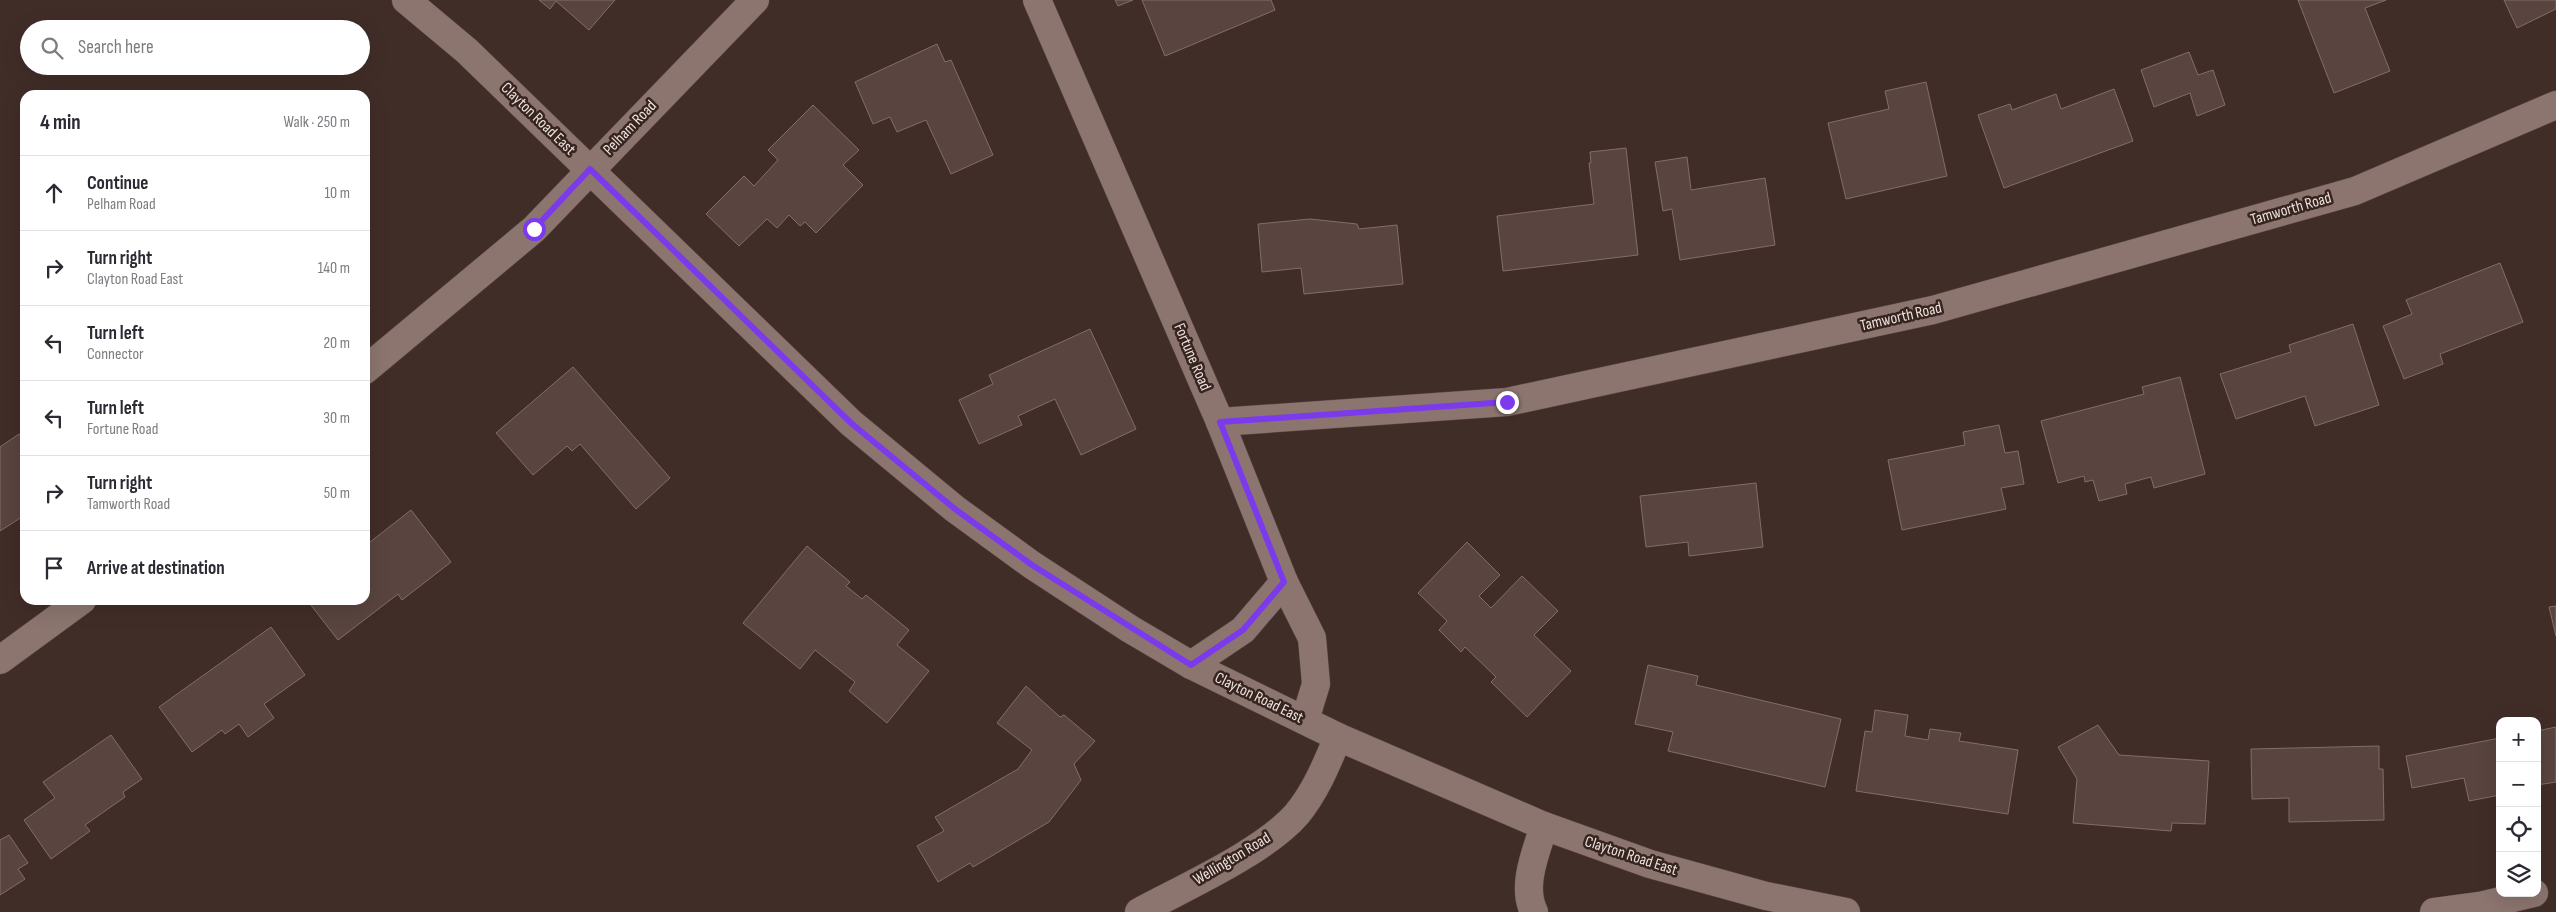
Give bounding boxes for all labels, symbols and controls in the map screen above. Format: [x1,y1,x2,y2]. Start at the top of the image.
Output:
search box [20,20,370,75]
icon: search [38,34,66,62]
text: Search here [78,36,154,59]
street label: Clayton Road East [497,79,579,159]
street label: Pelham Road [599,97,661,159]
text: 4 min [40,110,81,135]
text: Walk · 250 m [284,113,350,132]
text: Continue [87,172,148,195]
icon: ahead [40,179,68,207]
text: 10 m [324,184,350,203]
street label: Tamworth Road [2248,188,2334,230]
text: Pelham Road [87,195,156,214]
route start [523,218,546,241]
text: Turn right [87,247,152,270]
icon: right [40,254,68,282]
text: 140 m [318,259,350,278]
text: Clayton Road East [87,270,183,289]
street label: Tamworth Road [1858,298,1944,336]
street label: Fortune Road [1169,320,1215,394]
text: Turn left [87,322,144,345]
icon: left [40,329,68,357]
text: 20 m [323,334,350,353]
text: Connector [87,345,144,364]
route end [1496,391,1519,414]
text: Turn left [87,397,144,420]
icon: left [40,404,68,432]
text: 30 m [323,409,350,428]
text: Fortune Road [87,420,158,439]
text: Turn right [87,472,152,495]
icon: right [40,479,68,507]
text: 50 m [324,484,350,503]
text: Tamworth Road [87,495,170,514]
icon: arrive [40,554,68,582]
text: Arrive at destination [87,557,225,580]
street label: Clayton Road East [1212,668,1307,728]
map controls [2496,717,2541,897]
button: + [2496,717,2541,762]
button: − [2496,762,2541,807]
button: locate [2496,807,2541,852]
street label: Wellington Road [1190,829,1274,889]
street label: Clayton Road East [1582,832,1680,880]
button: layers [2496,852,2541,897]

